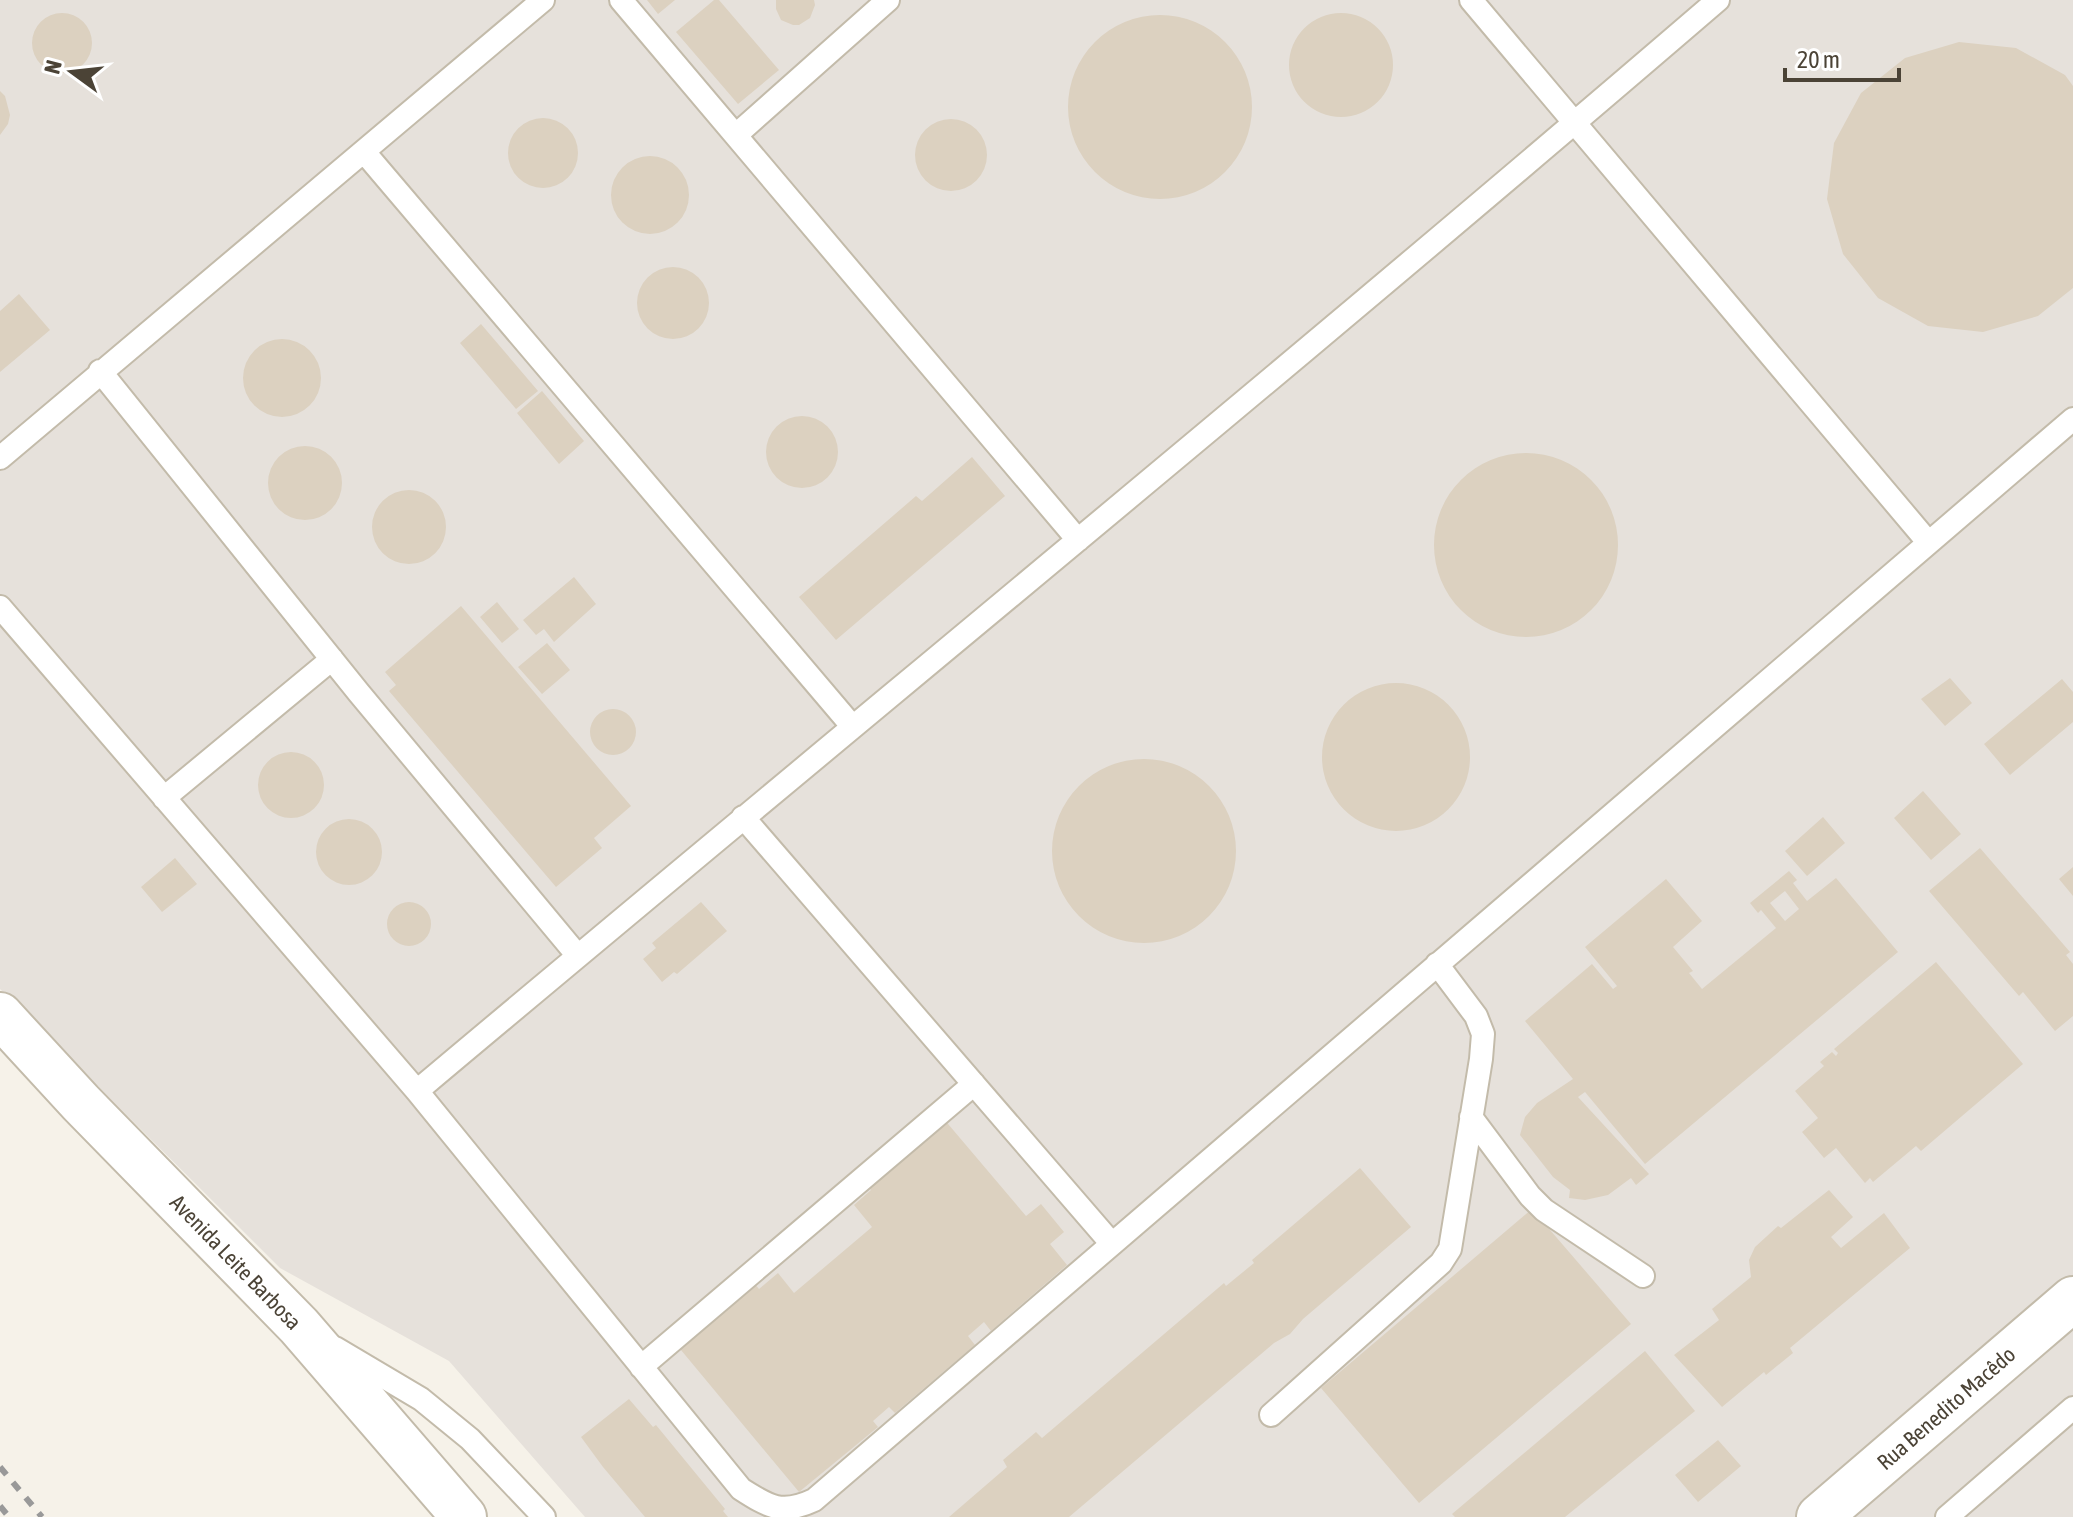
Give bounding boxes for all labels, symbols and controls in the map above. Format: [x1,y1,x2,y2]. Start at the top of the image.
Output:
north arrow [32,32,112,112]
scale bar [1785,32,1899,82]
text: 20 m [1797,46,1840,73]
text: N [38,57,67,76]
street label: Avenida Leite Barbosa [165,1189,307,1335]
street label: Rua Benedito Macêdo [1872,1341,2020,1475]

